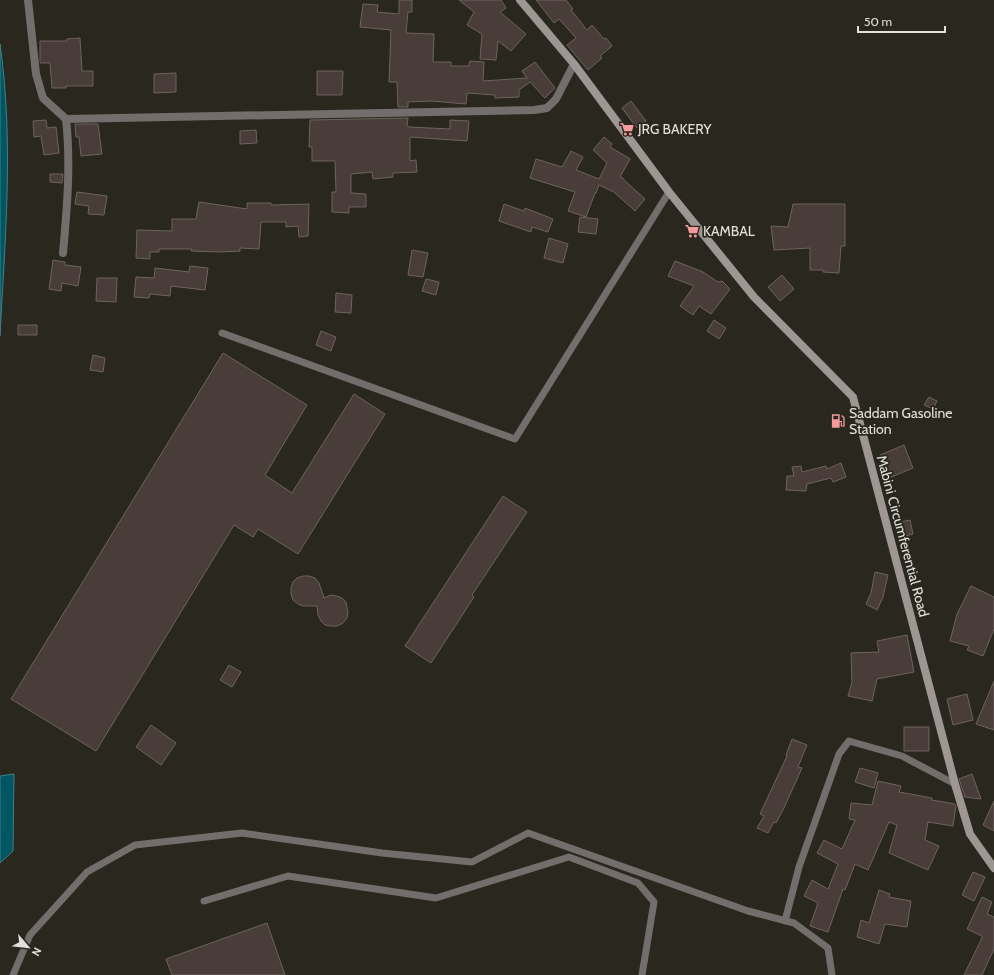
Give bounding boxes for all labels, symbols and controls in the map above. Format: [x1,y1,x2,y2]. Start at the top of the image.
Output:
scale bar [858,8,945,34]
text: 50 m [864,14,892,29]
place label: JRG BAKERY [637,120,713,138]
supermarket icon: JRG BAKERY [619,121,635,137]
place label: KAMBAL [703,222,755,240]
supermarket icon: KAMBAL [684,223,700,239]
place label: Saddam Gasoline Station [849,404,952,438]
fuel station icon: Saddam Gasoline Station [830,413,846,429]
street label: Mabini Circumferential Road [873,453,933,619]
north arrow [8,927,48,967]
text: N [29,945,45,958]

